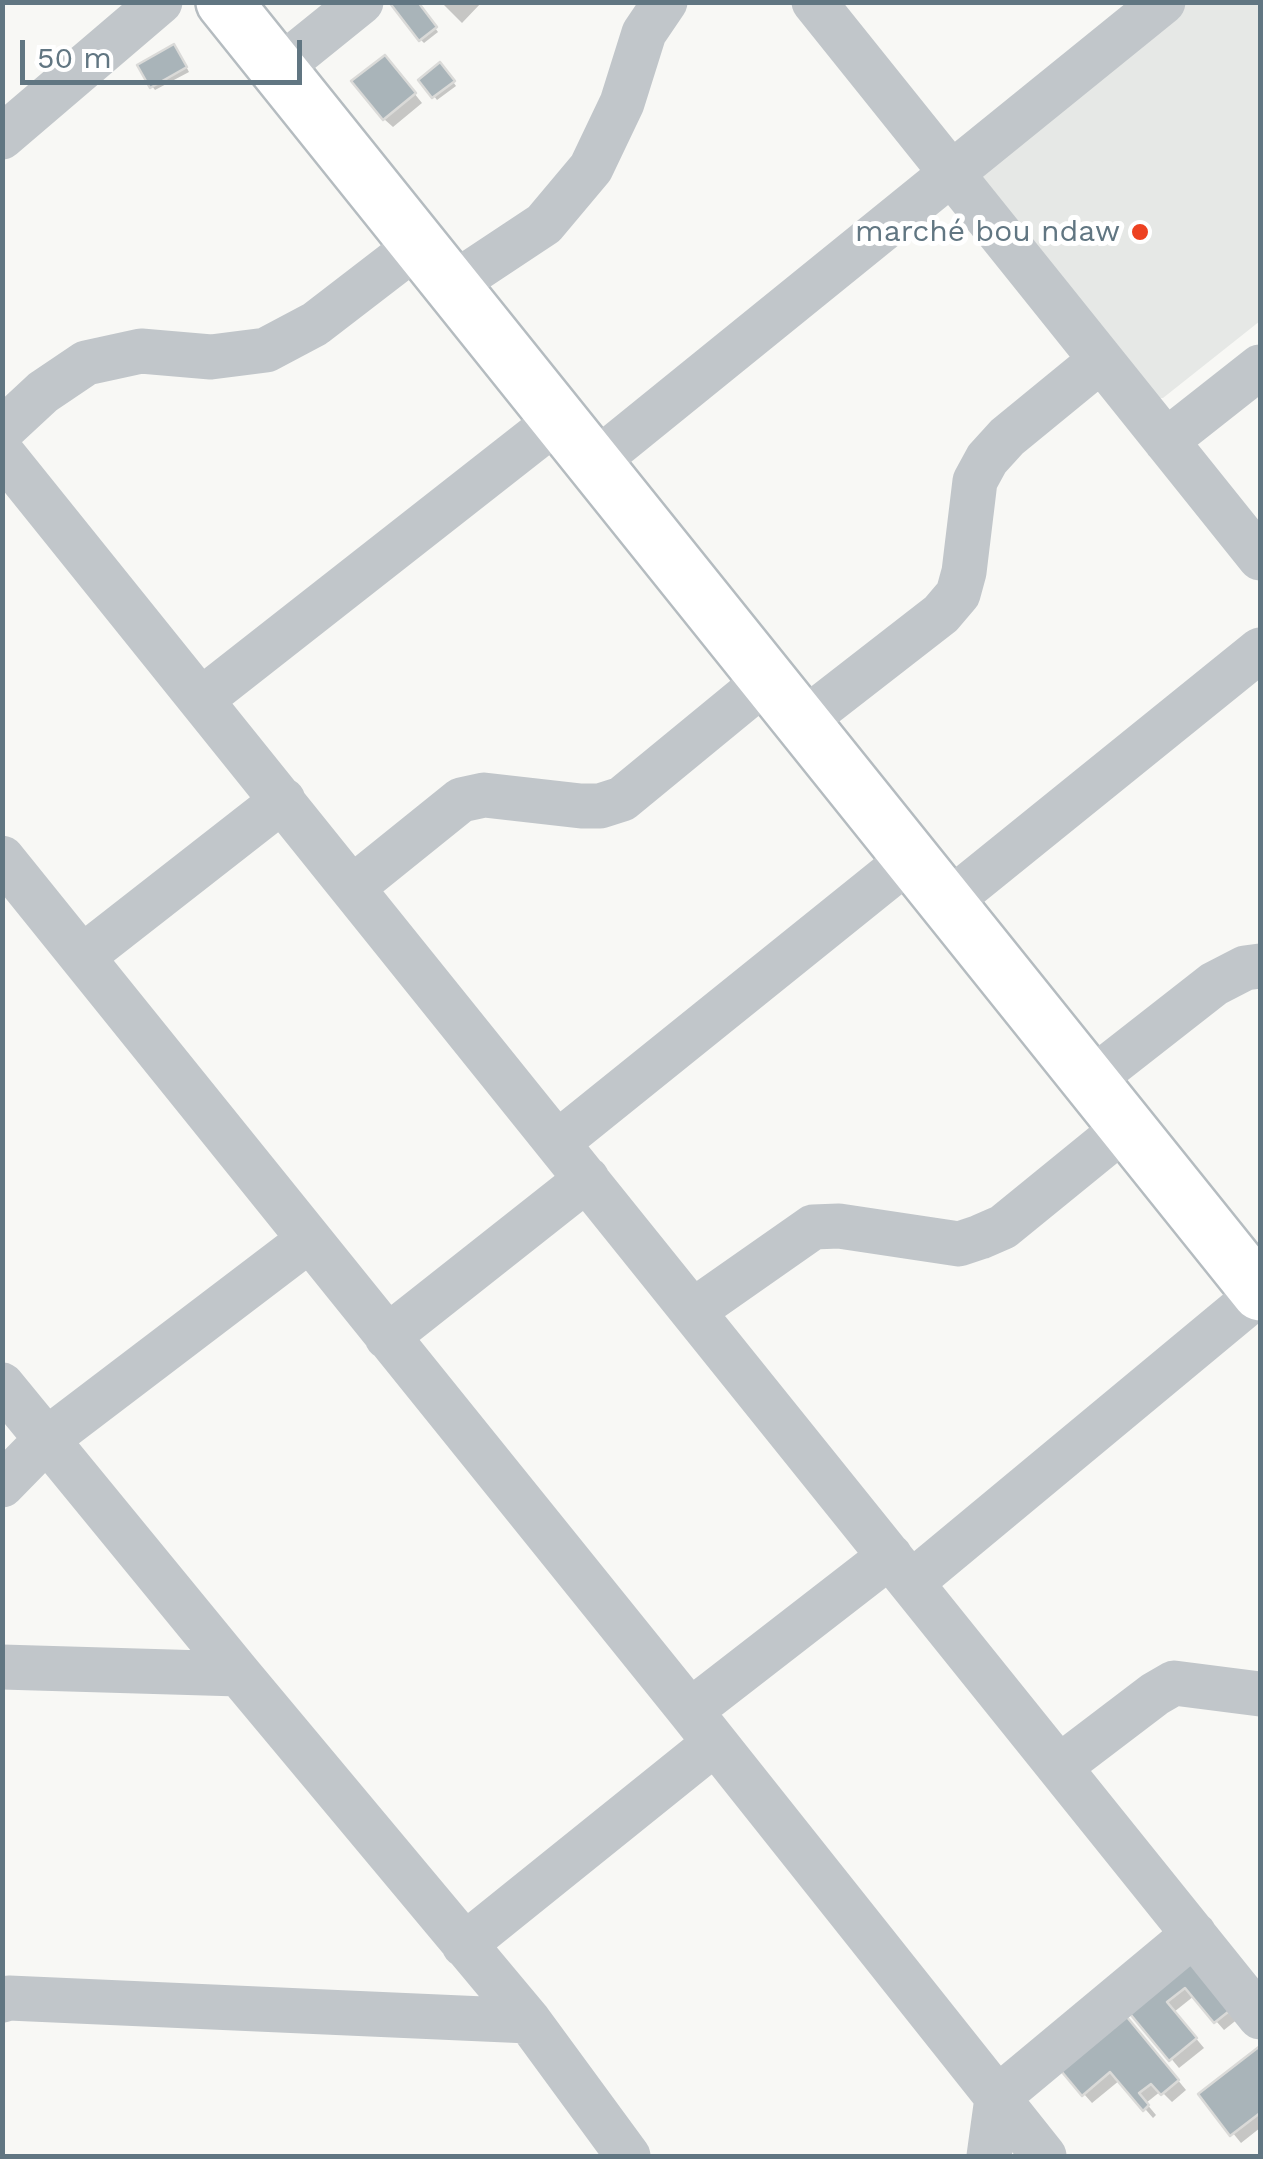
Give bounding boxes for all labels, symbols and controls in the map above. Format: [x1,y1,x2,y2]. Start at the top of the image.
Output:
scale bar [25,20,308,82]
text: 50 m [37,40,112,75]
place label: marché bou ndaw [855,214,1120,250]
marker: marché bou ndaw [1129,221,1151,243]

